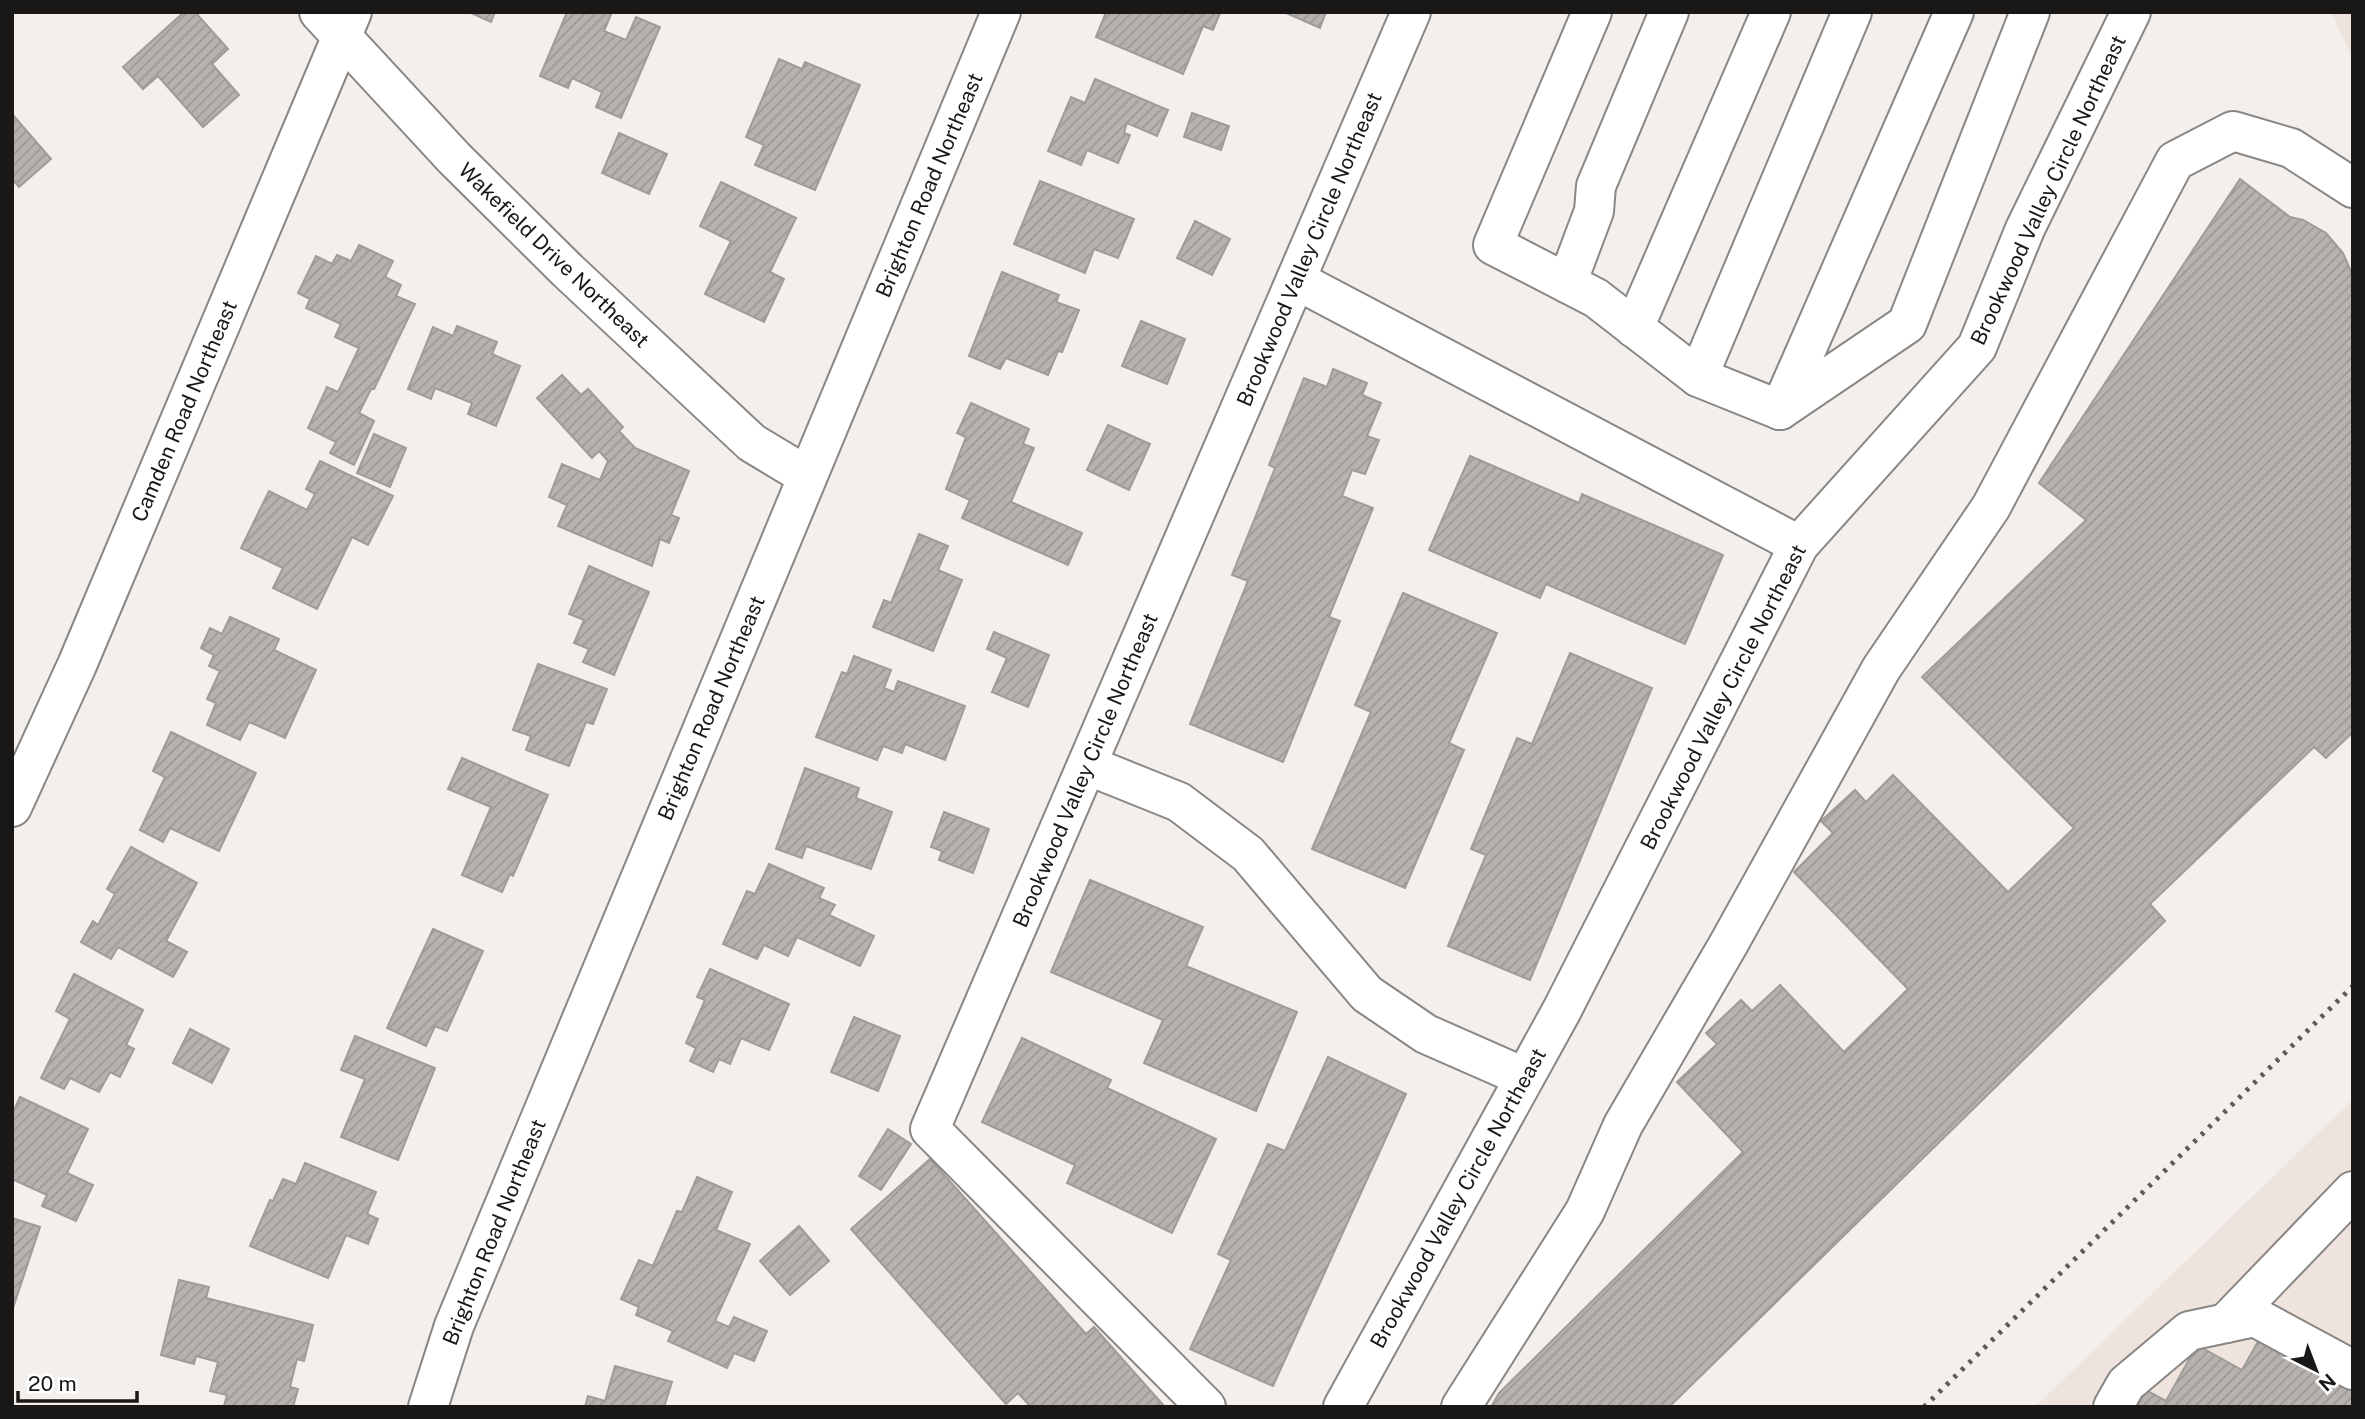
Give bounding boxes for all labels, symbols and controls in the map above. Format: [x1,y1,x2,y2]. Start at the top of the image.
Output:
street label: Brookwood Valley Circle Northeast [1965,31,2131,349]
street label: Brighton Road Northeast [870,69,988,301]
street label: Brookwood Valley Circle Northeast [1231,88,1387,410]
street label: Wakefield Drive Northeast [454,157,654,353]
street label: Camden Road Northeast [126,297,242,525]
street label: Brookwood Valley Circle Northeast [1635,540,1811,854]
street label: Brighton Road Northeast [652,592,770,824]
street label: Brookwood Valley Circle Northeast [1007,609,1163,931]
street label: Brookwood Valley Circle Northeast [1365,1044,1551,1352]
street label: Brighton Road Northeast [437,1115,551,1349]
north arrow [2281,1335,2351,1405]
scale bar [18,1360,136,1404]
text: N [2314,1369,2340,1396]
text: 20 m [28,1371,77,1396]

